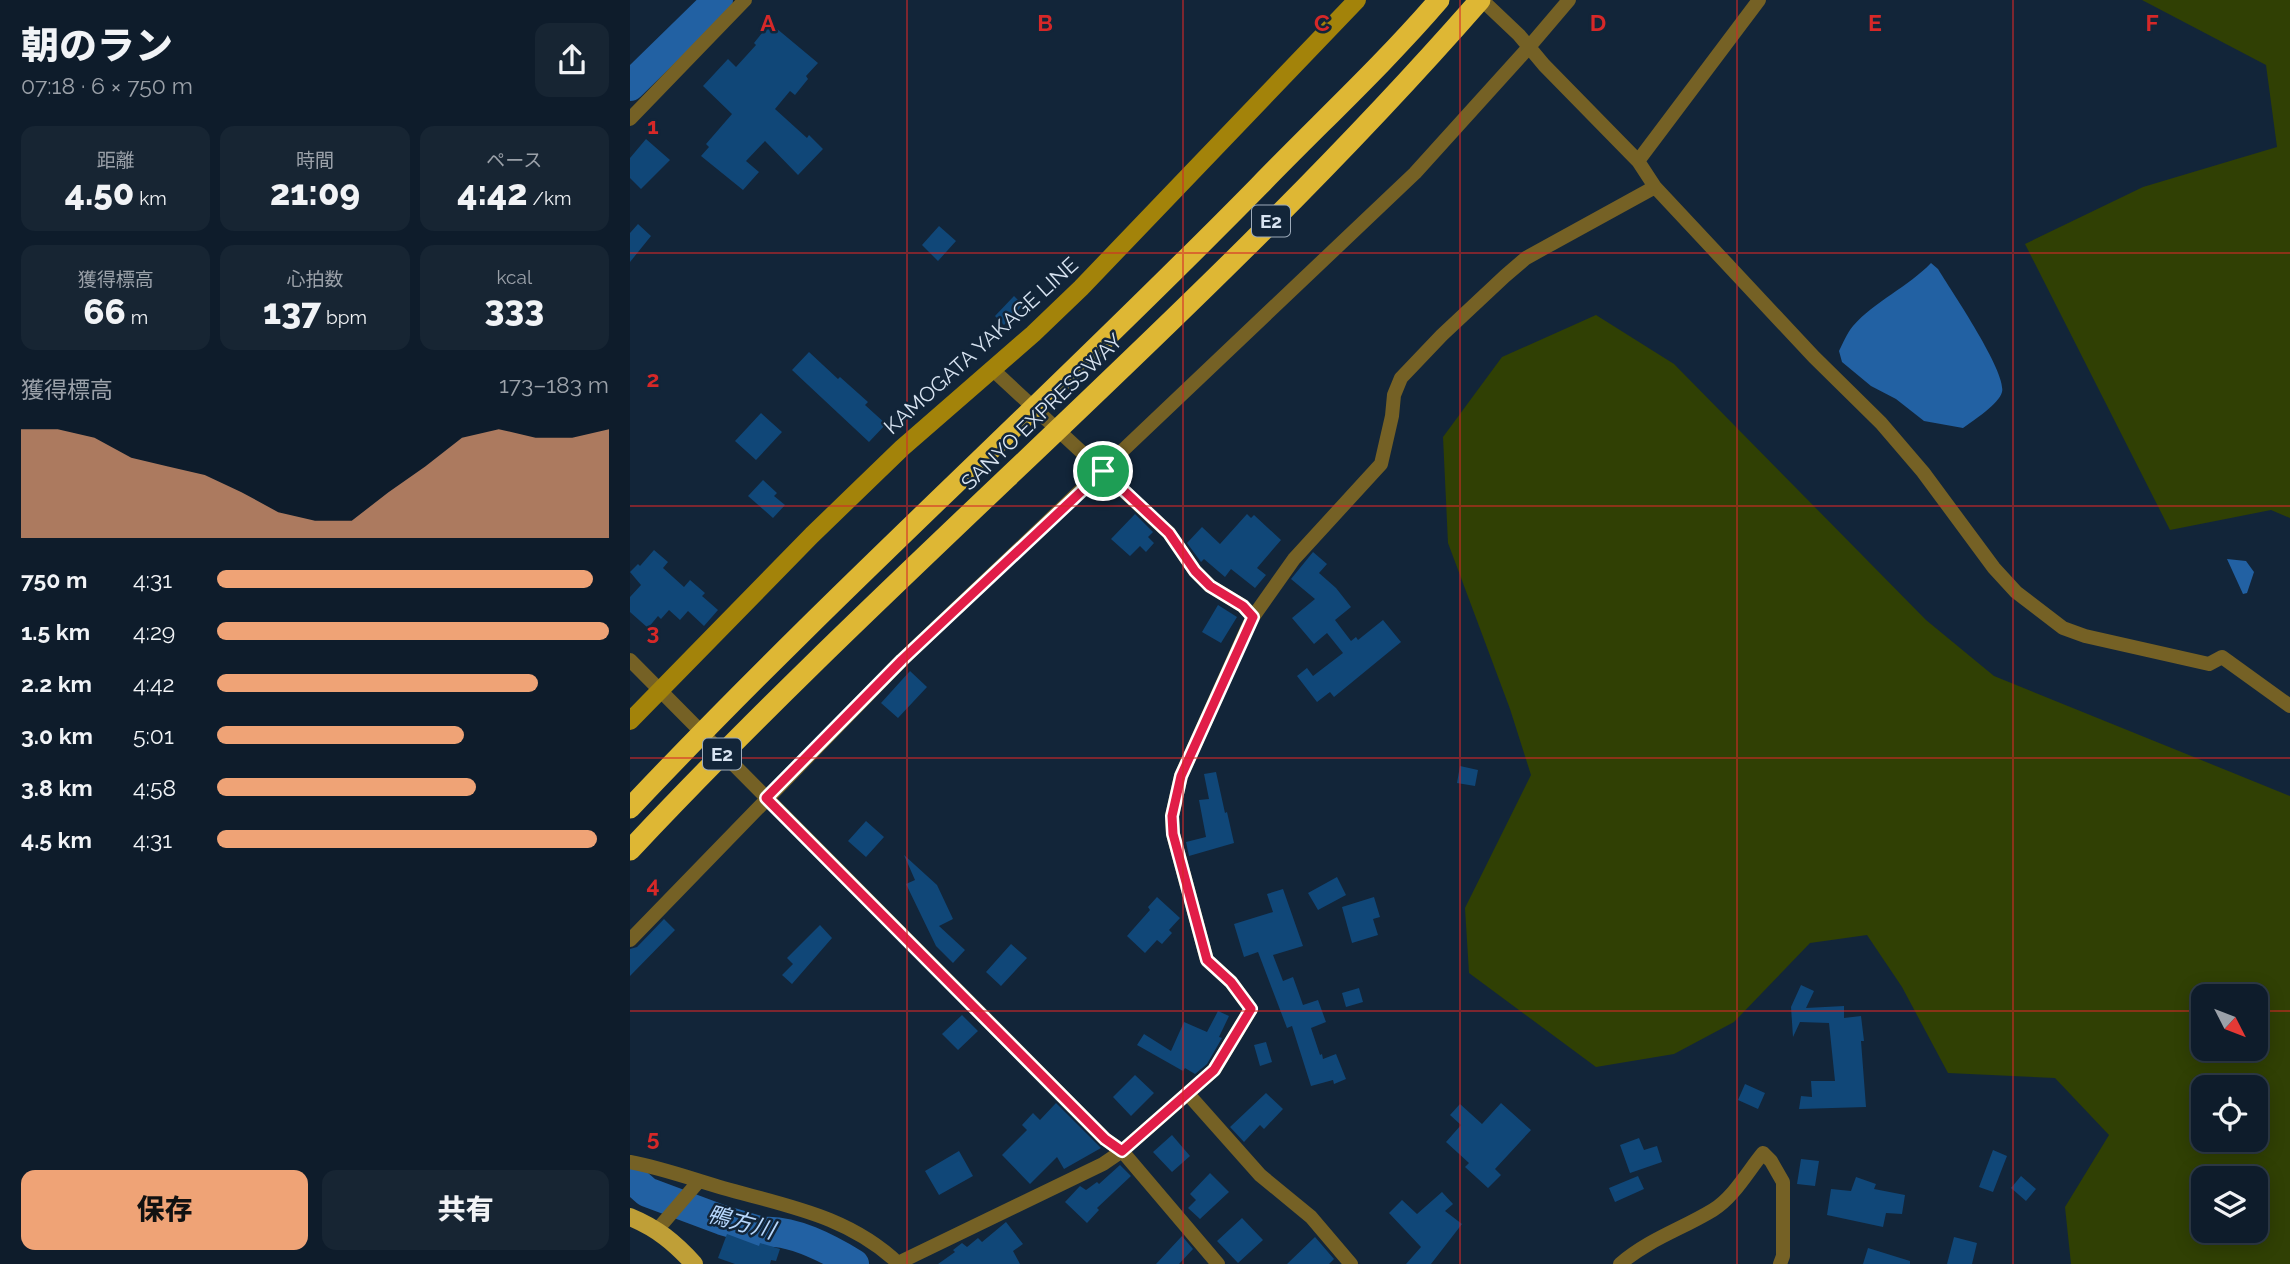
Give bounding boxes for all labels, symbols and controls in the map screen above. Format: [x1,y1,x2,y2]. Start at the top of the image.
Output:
text: A [760,9,776,36]
text: B [1037,9,1053,36]
text: C [1314,9,1330,36]
text: D [1590,9,1606,36]
text: E [1868,9,1882,36]
text: F [2145,9,2159,36]
text: 朝のラン [21,23,173,68]
button: share [535,23,609,97]
text: 07:18 · 6 × 750 m [21,72,193,99]
text: 1 [647,112,659,139]
text: 距離 [97,149,135,171]
text: 時間 [296,149,334,171]
text: ペース [486,149,542,171]
text: 4.50 [65,172,134,213]
text: 21:09 [270,172,360,213]
text: 4:42 [457,172,528,213]
text: km [134,187,167,209]
text: /km [528,187,571,209]
road number: E2 [1252,206,1290,236]
street label: KAMOGATA YAKAGE LINE [879,252,1083,439]
text: kcal [497,266,532,288]
text: 獲得標高 [78,268,154,290]
text: 心拍数 [286,268,344,290]
text: 333 [484,288,544,329]
text: 66 [83,291,126,332]
text: 137 [263,291,321,332]
text: m [126,306,148,328]
text: bpm [321,306,367,328]
street label: SANYO EXPRESSWAY [956,328,1128,495]
text: 2 [647,365,659,392]
text: 173–183 m [499,371,609,398]
text: 獲得標高 [21,376,113,403]
pin [1073,441,1133,501]
icon: arrive [1084,452,1122,490]
text: 750 m [21,566,87,593]
text: 4:31 [133,566,172,593]
text: 1.5 km [21,618,90,645]
text: 4:29 [133,618,175,645]
text: 3 [647,618,659,645]
text: 2.2 km [21,670,92,697]
text: 4:42 [133,670,174,697]
text: 3.0 km [21,722,93,749]
text: 5:01 [133,722,174,749]
road number: E2 [703,738,741,769]
text: 3.8 km [21,774,93,801]
text: 4:58 [133,774,176,801]
text: 4.5 km [21,826,92,853]
text: 4:31 [133,826,172,853]
text: 4 [646,871,660,898]
north arrow [2191,984,2268,1060]
map controls [2191,984,2268,1243]
button: locate [2191,1075,2268,1152]
text: 5 [647,1124,660,1151]
button: layers [2191,1166,2268,1243]
button: 保存 [21,1170,308,1250]
button: 共有 [322,1170,609,1250]
water label: 鴨方川 [704,1200,781,1244]

